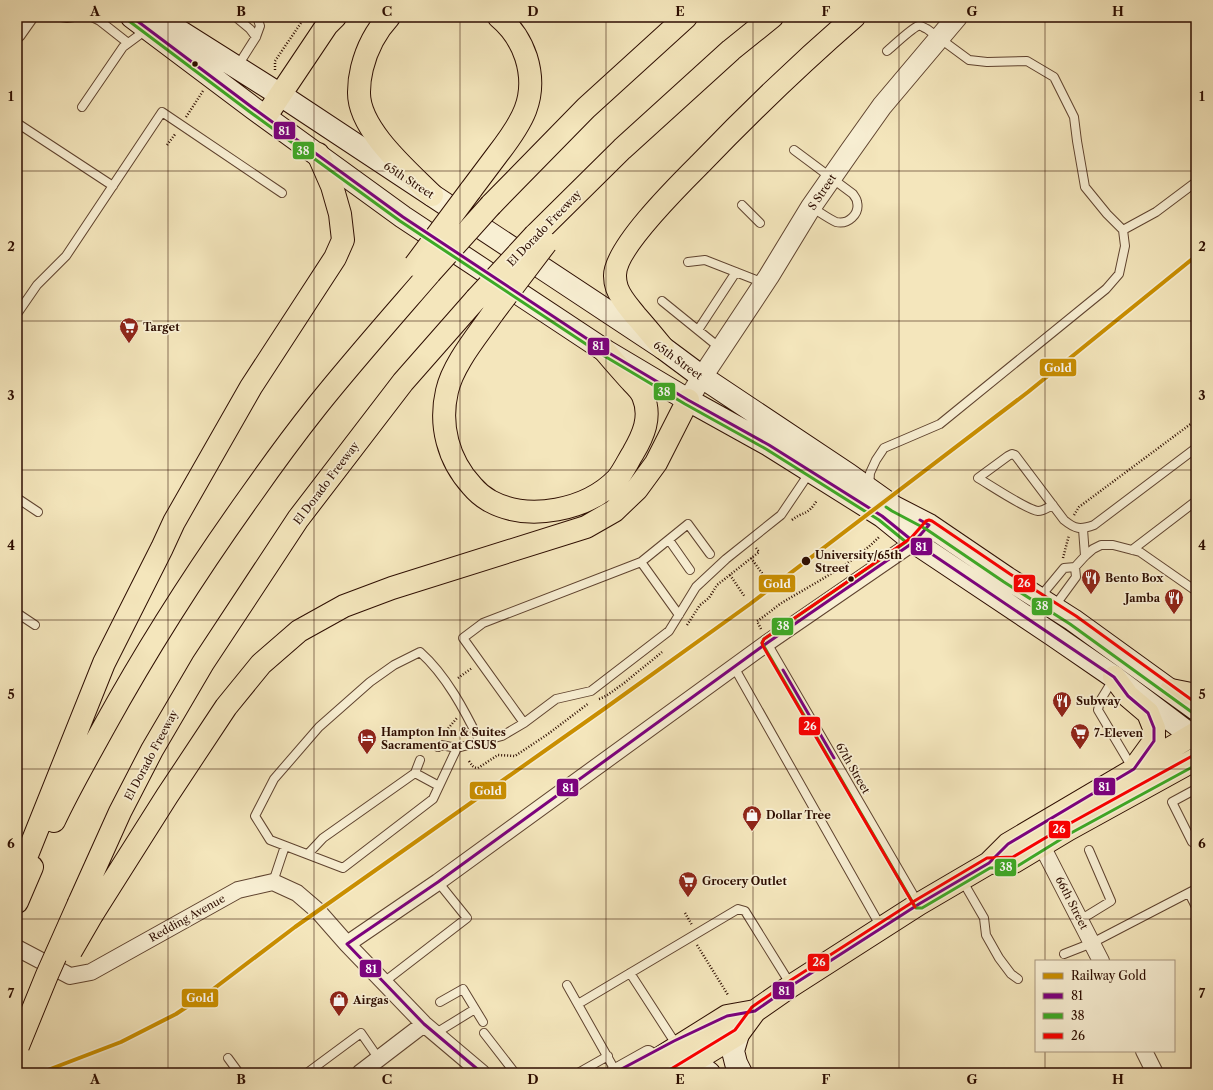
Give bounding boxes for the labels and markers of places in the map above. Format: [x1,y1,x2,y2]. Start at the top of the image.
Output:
unlabelled marker [190,59,200,69]
supermarket icon: Target [118,316,140,344]
place label: Target [143,320,180,334]
place label: University/65th Street [815,548,902,575]
marker: University/65th Street [800,555,812,567]
restaurant icon: Bento Box [1080,567,1102,595]
place label: Bento Box [1105,571,1164,585]
unlabelled marker [846,574,856,584]
restaurant icon: Jamba [1163,587,1185,615]
place label: Jamba [1123,591,1161,605]
restaurant icon: Subway [1051,690,1073,718]
place label: Subway [1076,694,1121,708]
supermarket icon: 7-Eleven [1069,722,1091,750]
place label: Hampton Inn & Suites Sacramento at CSUS [381,725,506,752]
place label: 7-Eleven [1094,726,1143,740]
hotel icon: Hampton Inn & Suites Sacramento at CSUS [356,727,378,755]
shop icon: Dollar Tree [741,804,763,832]
place label: Dollar Tree [766,808,831,822]
supermarket icon: Grocery Outlet [677,870,699,898]
place label: Grocery Outlet [702,874,787,888]
shop icon: Airgas [328,989,350,1017]
place label: Airgas [352,993,389,1007]

